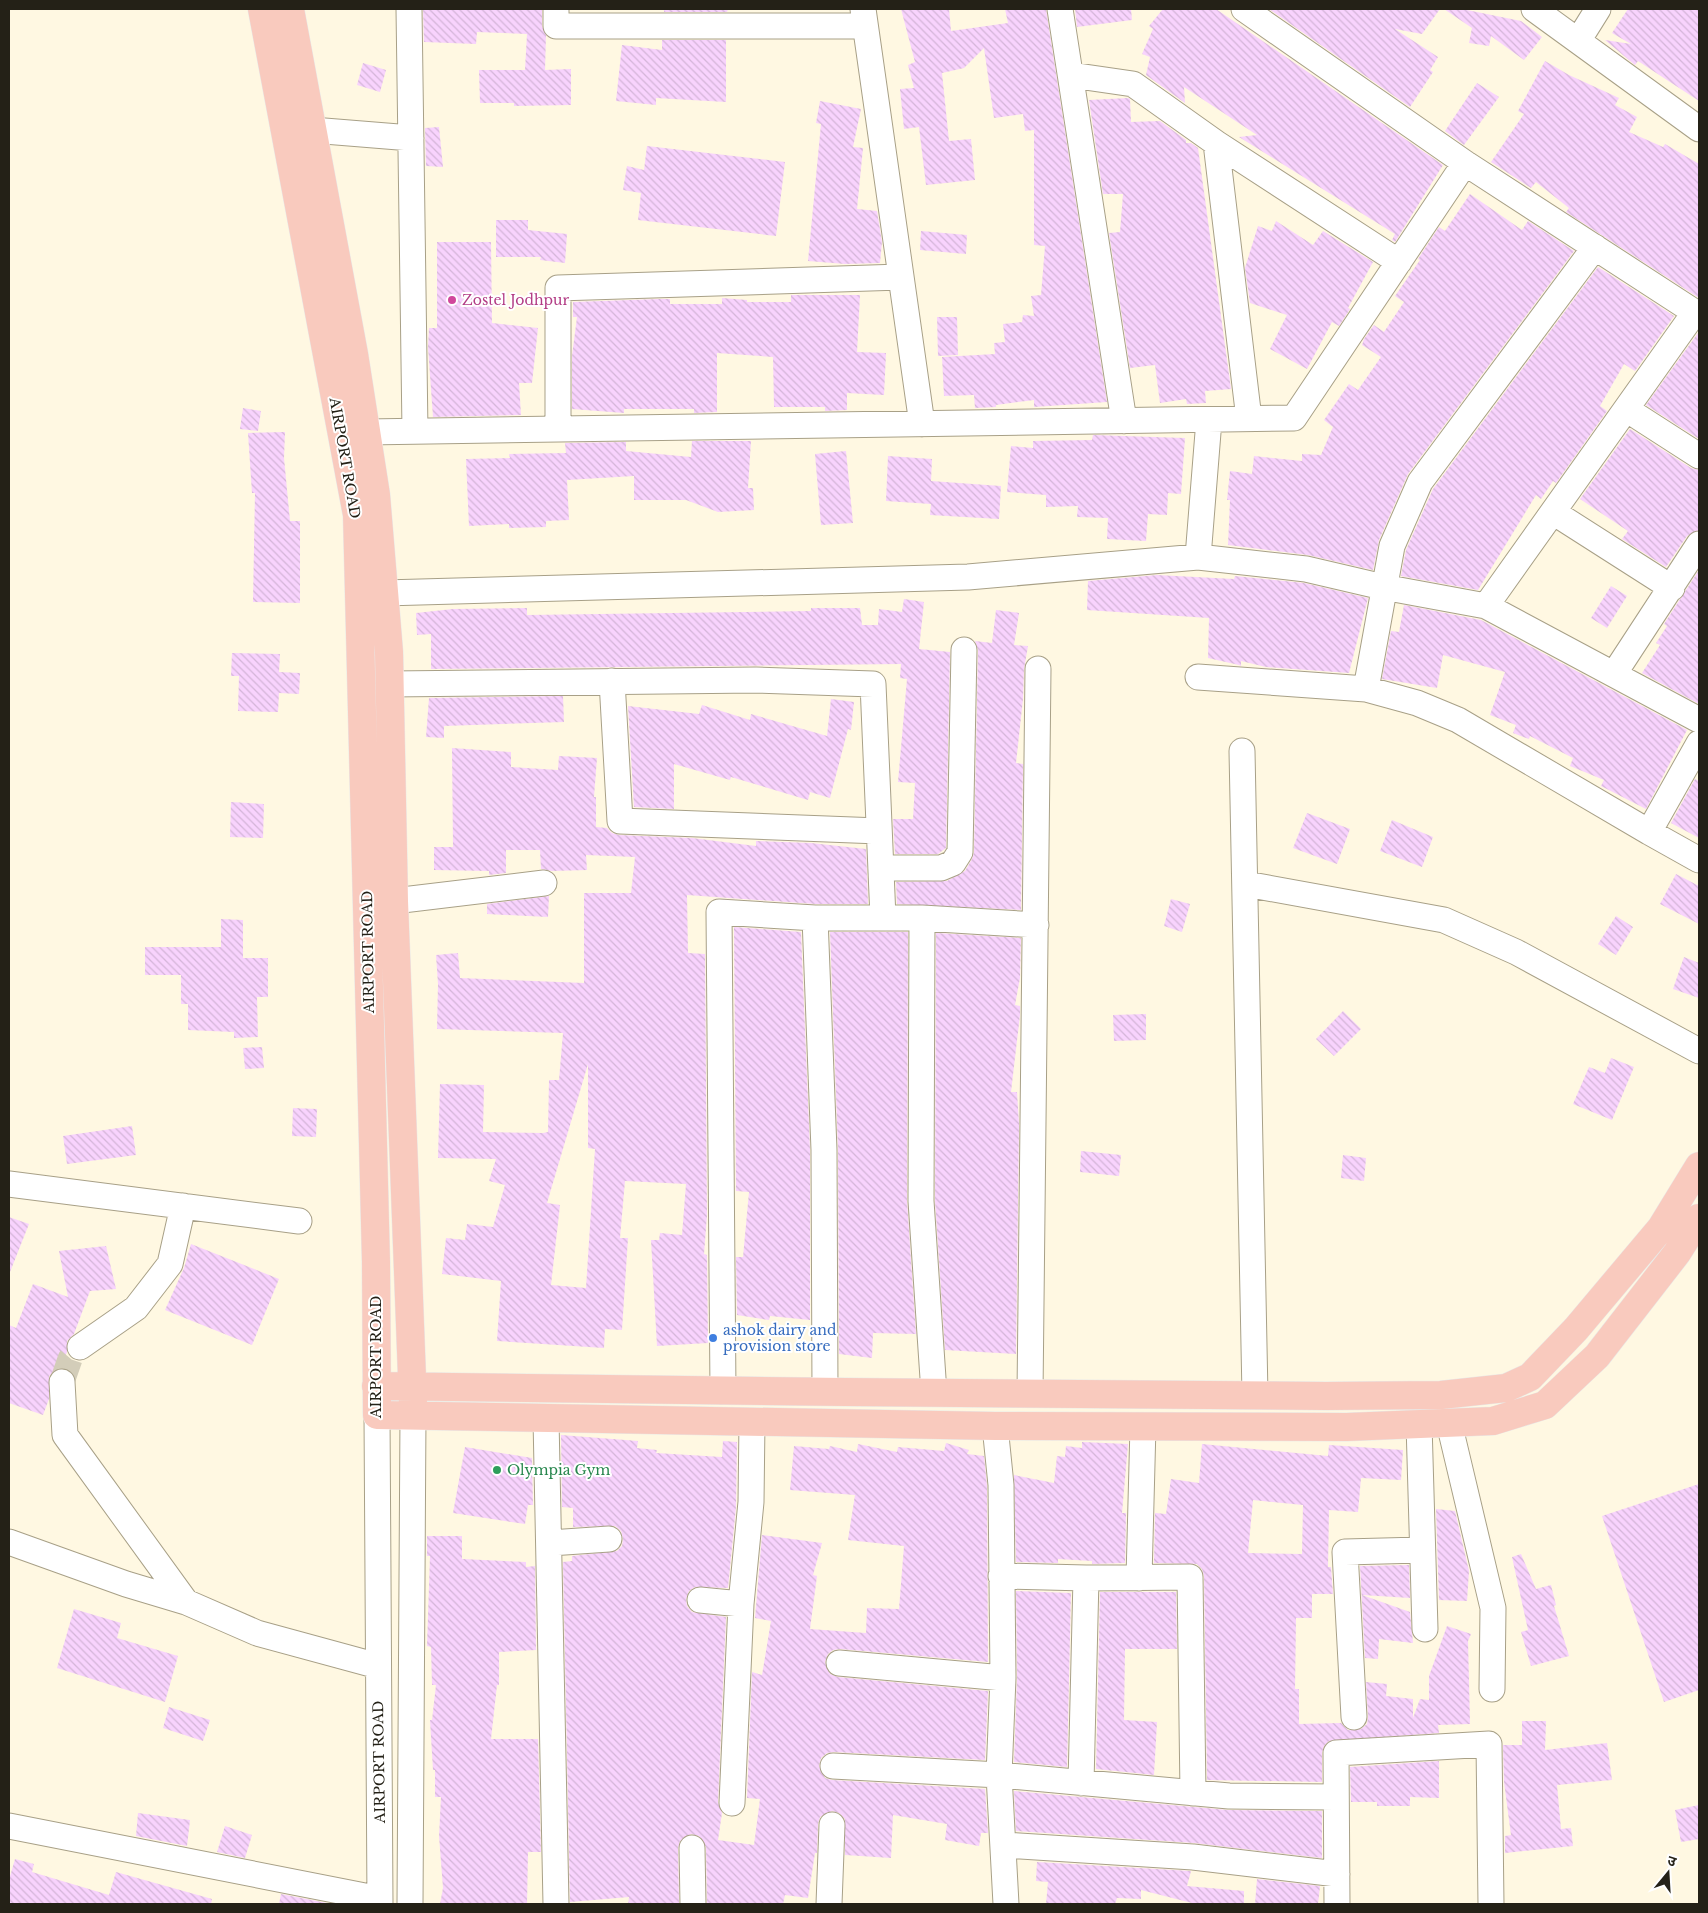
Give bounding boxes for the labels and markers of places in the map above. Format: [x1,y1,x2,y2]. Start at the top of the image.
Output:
place label: Zostel Jodhpur [462,291,569,309]
marker: Zostel Jodhpur [446,294,458,306]
place label: ashok dairy and provision store [723,1321,837,1355]
marker: ashok dairy and provision store [707,1332,719,1344]
place label: Olympia Gym [507,1461,610,1479]
marker: Olympia Gym [491,1464,503,1476]

